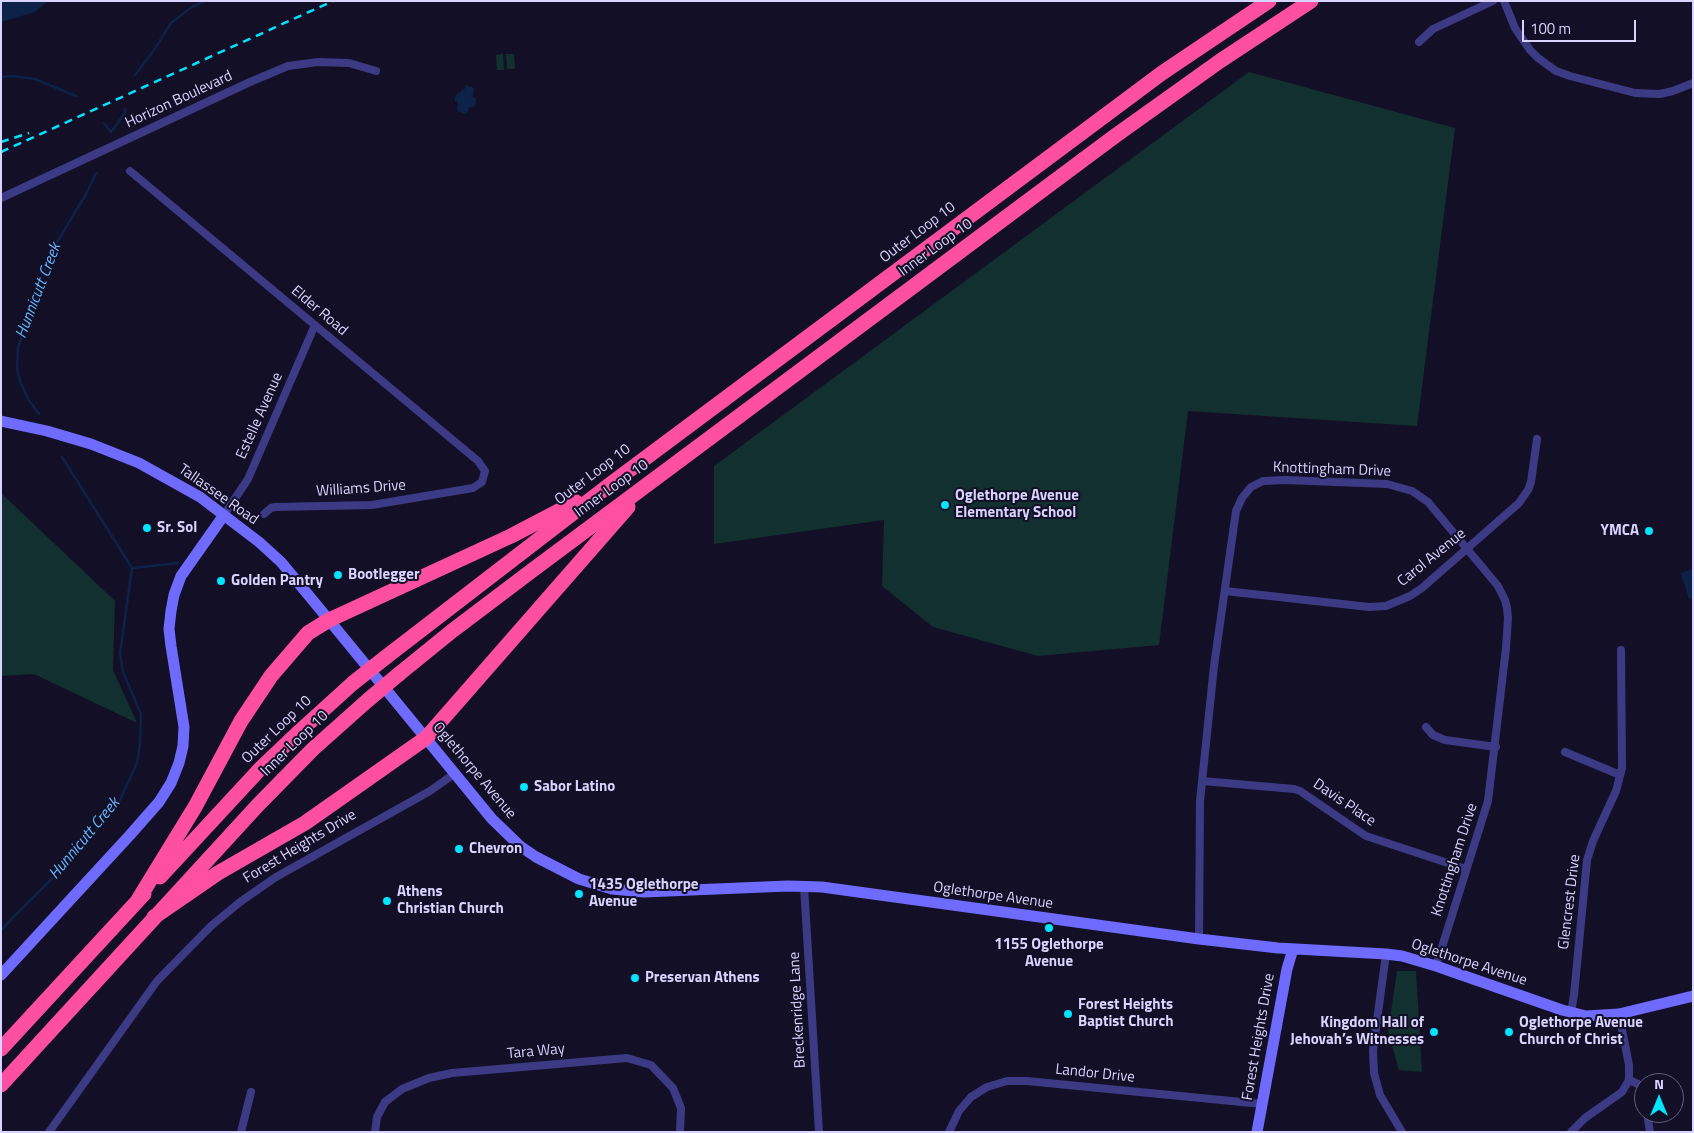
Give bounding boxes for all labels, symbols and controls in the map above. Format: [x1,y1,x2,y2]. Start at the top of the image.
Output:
scale bar [1524,10,1638,42]
text: 100 m [1530,17,1571,40]
street label: Horizon Boulevard [123,67,235,133]
street label: Outer Loop 10 [877,199,959,267]
street label: Inner Loop 10 [896,215,976,281]
water label: Hunnicutt Creek [12,241,66,341]
street label: Elder Road [287,282,351,340]
street label: Estelle Avenue [233,370,287,462]
street label: Outer Loop 10 [552,441,634,509]
street label: Inner Loop 10 [572,456,652,522]
street label: Knottingham Drive [1273,459,1391,481]
street label: Tallassee Road [175,461,261,529]
street label: Williams Drive [316,477,406,501]
place label: Oglethorpe Avenue Elementary School [955,487,1079,522]
marker: Oglethorpe Avenue Elementary School [939,499,951,511]
place label: Sr. Sol [157,519,197,537]
marker: Sr. Sol [141,522,153,534]
place label: YMCA [1601,522,1639,540]
street label: Carol Avenue [1394,525,1470,591]
marker: YMCA [1643,525,1655,537]
place label: Bootlegger [348,566,420,584]
marker: Bootlegger [332,569,344,581]
place label: Golden Pantry [231,572,323,590]
marker: Golden Pantry [215,575,227,587]
street label: Outer Loop 10 [238,692,316,768]
street label: Inner Loop 10 [258,707,332,781]
street label: Oglethorpe Avenue [428,719,520,823]
street label: Davis Place [1309,775,1379,831]
place label: Sabor Latino [534,778,615,796]
marker: Sabor Latino [518,781,530,793]
water label: Hunnicutt Creek [45,794,125,884]
street label: Knottingham Drive [1428,801,1482,919]
street label: Forest Heights Drive [240,806,360,888]
place label: Chevron [469,840,522,858]
marker: Chevron [453,843,465,855]
street label: Glencrest Drive [1555,853,1585,951]
place label: 1435 Oglethorpe Avenue [589,876,699,911]
street label: Oglethorpe Avenue [932,879,1054,913]
place label: Athens Christian Church [397,883,504,918]
marker: 1435 Oglethorpe Avenue [573,888,585,900]
marker: Athens Christian Church [381,895,393,907]
marker: 1155 Oglethorpe Avenue [1043,922,1055,934]
place label: 1155 Oglethorpe Avenue [994,936,1104,971]
street label: Oglethorpe Avenue [1409,936,1529,990]
street label: Breckenridge Lane [786,951,810,1069]
place label: Preservan Athens [645,969,760,987]
marker: Preservan Athens [629,972,641,984]
street label: Forest Heights Drive [1239,972,1279,1102]
place label: Forest Heights Baptist Church [1078,996,1173,1031]
marker: Forest Heights Baptist Church [1062,1008,1074,1020]
place label: Kingdom Hall of Jehovah’s Witnesses [1290,1014,1424,1049]
place label: Oglethorpe Avenue Church of Christ [1519,1014,1643,1049]
marker: Kingdom Hall of Jehovah’s Witnesses [1428,1026,1440,1038]
marker: Oglethorpe Avenue Church of Christ [1503,1026,1515,1038]
street label: Tara Way [506,1041,566,1063]
street label: Landor Drive [1054,1061,1136,1087]
north arrow [1634,1073,1684,1123]
text: N [1654,1073,1664,1094]

